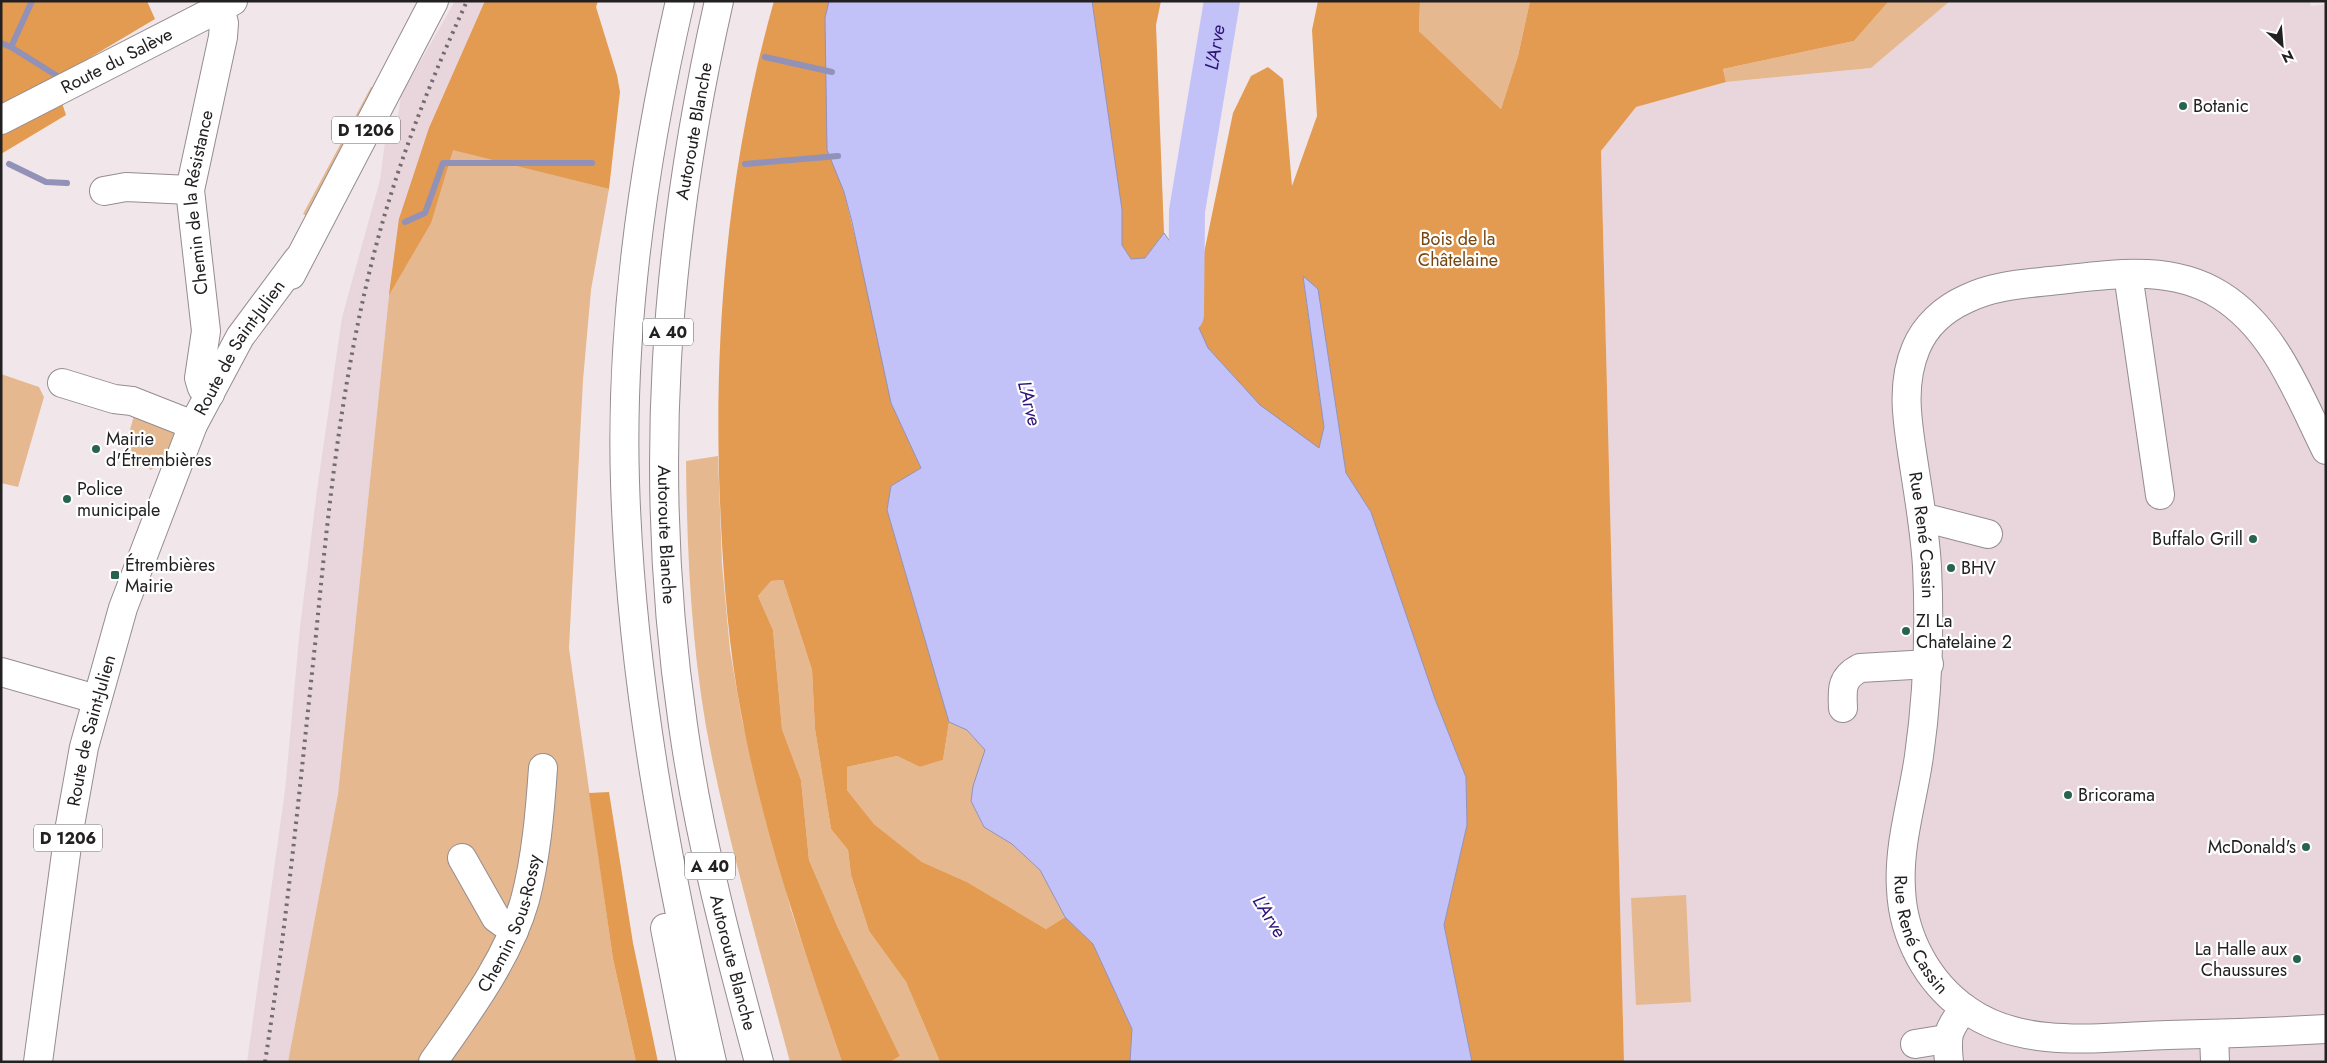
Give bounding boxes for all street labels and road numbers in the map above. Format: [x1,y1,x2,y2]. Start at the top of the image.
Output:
street label: Route du Salève [56,21,177,100]
street label: Autoroute Blanche [669,60,719,202]
street label: Chemin de la Résistance [177,108,220,296]
road number: D 1206 [332,116,400,144]
street label: Route de Saint-Julien [187,274,291,420]
road number: A 40 [643,318,693,346]
street label: Autoroute Blanche [651,465,682,605]
street label: Rue René Cassin [1902,470,1941,599]
street label: Route de Saint-Julien [61,652,122,808]
road number: D 1206 [34,824,102,851]
street label: Chemin Sous-Rossy [471,852,547,998]
road number: A 40 [685,852,735,879]
street label: Rue René Cassin [1888,875,1954,1000]
street label: Autoroute Blanche [703,892,763,1033]

